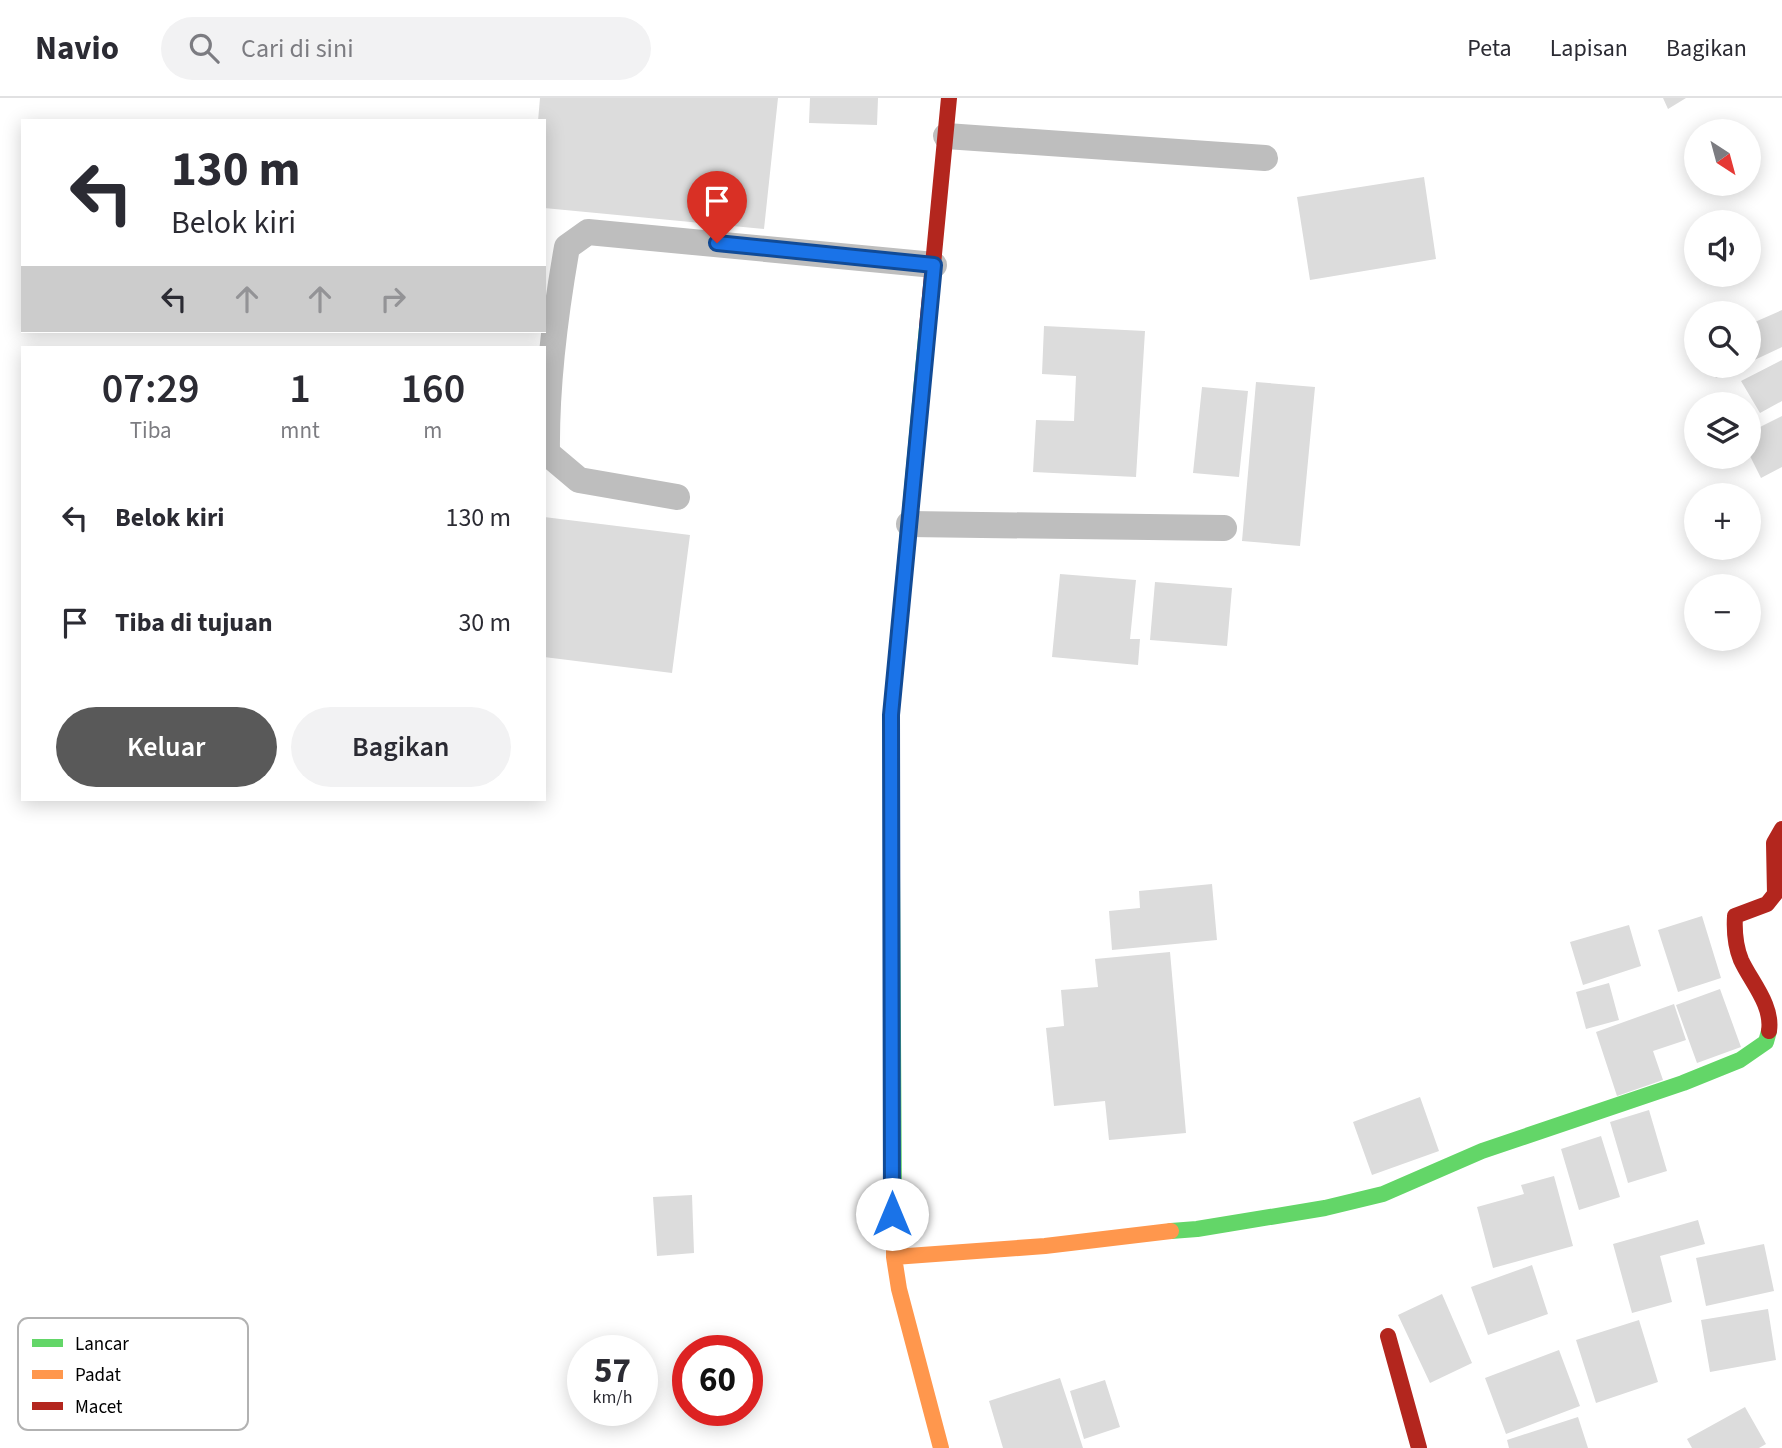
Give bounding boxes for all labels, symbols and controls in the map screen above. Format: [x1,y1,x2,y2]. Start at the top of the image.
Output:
search box [161,17,651,80]
text: Navio [35,25,119,72]
icon: search [185,29,223,67]
text: Cari di sini [241,30,354,67]
text: Peta [1467,31,1512,66]
text: Lapisan [1550,31,1628,66]
text: Bagikan [1666,31,1747,66]
north arrow [1684,119,1760,196]
map controls [1684,119,1761,651]
text: 130 m [171,135,300,205]
icon: left [56,147,147,238]
pin [687,171,747,243]
icon: arrive [698,182,736,220]
text: Belok kiri [171,200,296,246]
button: sound [1684,210,1761,287]
icon: left [155,280,193,318]
icon: ahead [228,280,266,318]
icon: ahead [301,280,339,318]
icon: right [374,280,412,318]
button: search [1684,301,1761,378]
text: 07:29 [102,359,200,419]
text: 1 [289,359,311,419]
text: 160 [401,359,465,419]
button: layers [1684,392,1761,469]
text: Tiba [130,414,172,447]
text: mnt [280,414,320,447]
text: m [423,414,442,447]
button: + [1684,483,1761,560]
icon: left [56,499,94,537]
text: Belok kiri [115,499,224,536]
text: 130 m [445,499,511,536]
button: − [1684,574,1761,651]
icon: arrive [56,604,94,642]
text: Tiba di tujuan [115,604,273,641]
text: 30 m [458,604,511,641]
button: Keluar [56,707,277,787]
button: Bagikan [291,707,511,787]
position arrow [855,1177,929,1251]
legend [18,1318,248,1430]
text: Lancar [75,1331,129,1358]
speed limit sign: 60 [672,1335,763,1426]
text: 57 [594,1346,631,1396]
text: Padat [75,1362,121,1389]
text: km/h [593,1385,632,1410]
text: Macet [75,1394,123,1421]

